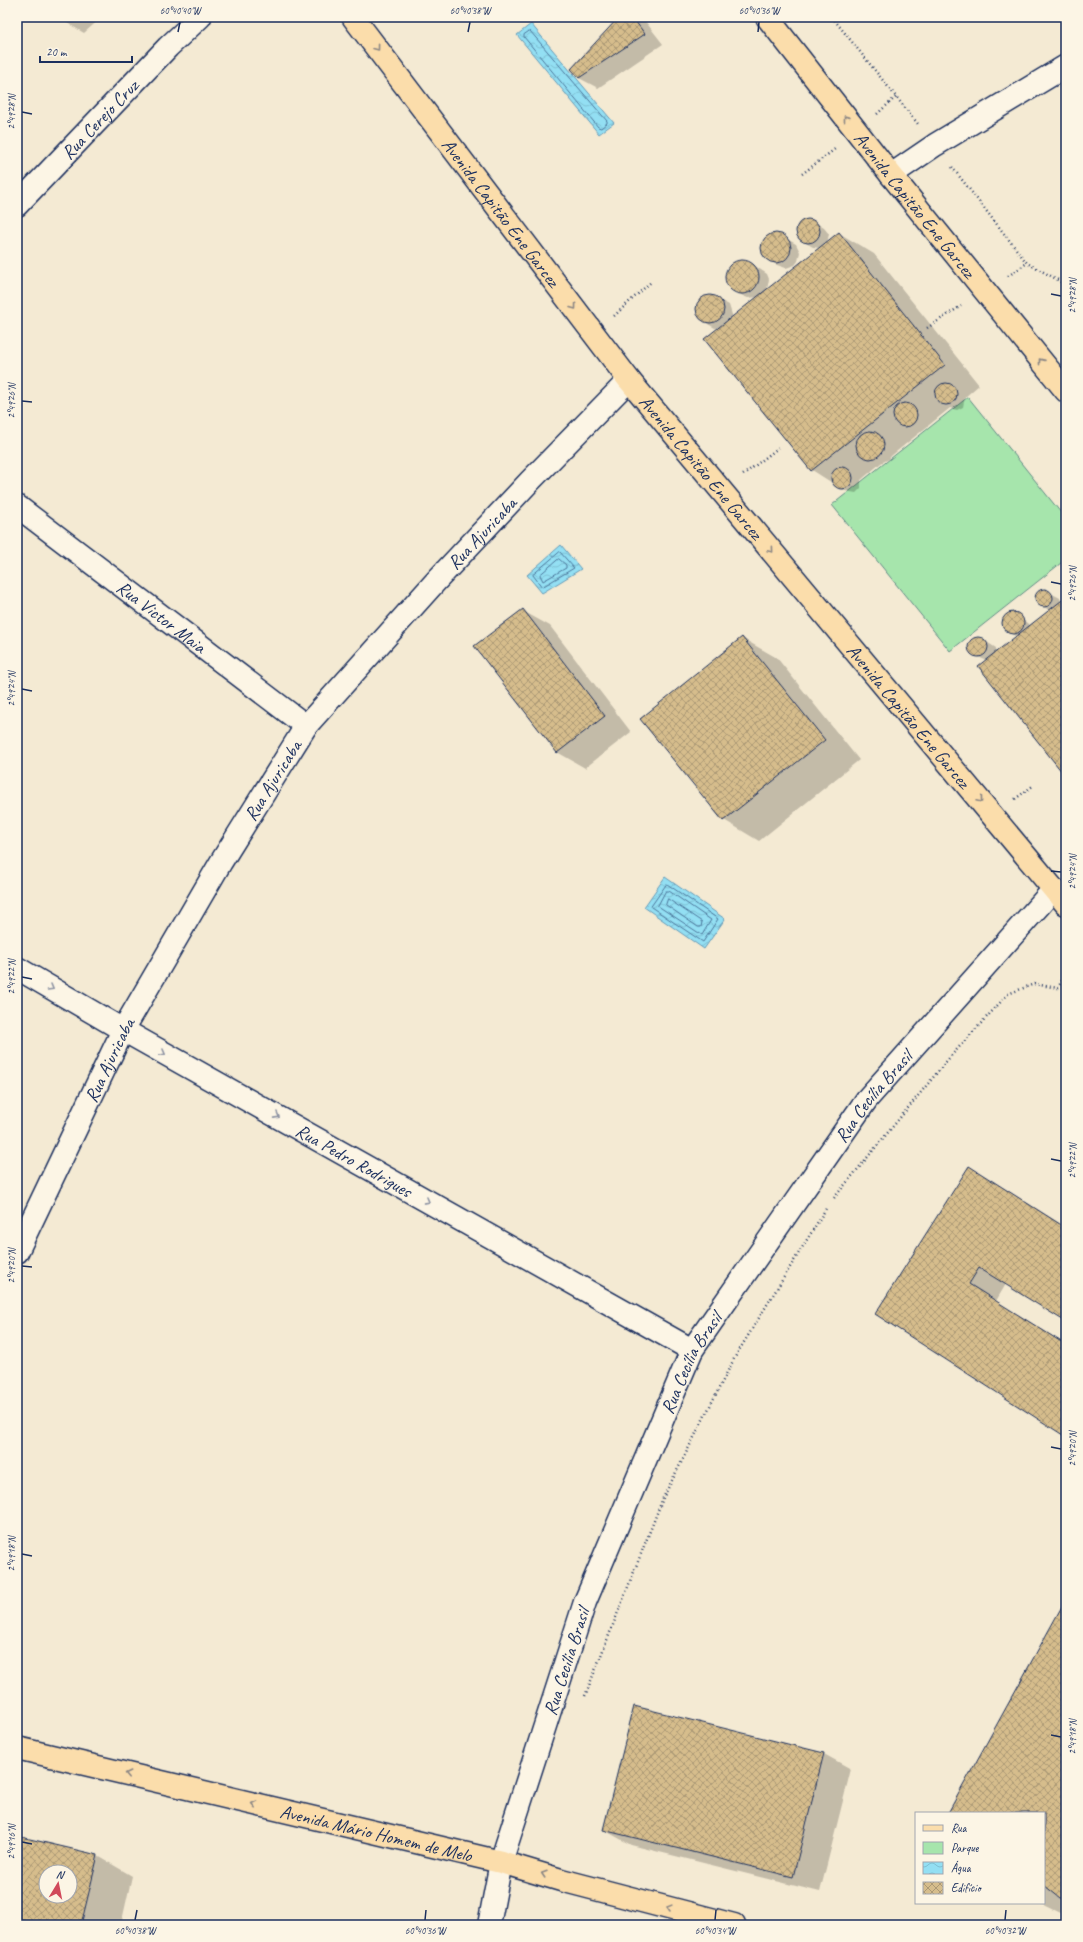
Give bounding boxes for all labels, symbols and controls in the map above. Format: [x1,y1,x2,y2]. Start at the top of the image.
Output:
text: 60°40'40"W [160,4,202,17]
text: 60°40'38"W [450,4,492,17]
text: 60°40'36"W [739,4,781,17]
scale bar [40,38,132,64]
text: 20 m [46,44,68,60]
one-way arrow [372,44,380,51]
street label: Rua Cerejo Cruz [56,73,145,165]
text: 2°49'28"N [5,93,18,129]
one-way arrow [844,115,851,122]
street label: Avenida Capitão Ene Garcez [849,127,982,285]
street label: Avenida Capitão Ene Garcez [436,134,566,293]
text: 2°49'28"N [1066,277,1079,313]
one-way arrow [570,303,577,310]
one-way arrow [1039,358,1046,365]
text: 2°49'26"N [5,382,18,418]
street label: Avenida Capitão Ene Garcez [634,390,769,546]
street label: Rua Ajuricaba [442,490,524,575]
one-way arrow [766,545,773,552]
text: 2°49'26"N [1066,565,1079,601]
street label: Rua Victor Maia [112,575,212,660]
street label: Avenida Capitão Ene Garcez [841,639,976,795]
text: 2°49'24"N [5,670,18,706]
street label: Rua Ajuricaba [239,734,308,826]
one-way arrow [975,795,982,803]
text: 2°49'24"N [1066,853,1079,889]
text: 2°49'22"N [5,958,18,994]
one-way arrow [47,983,54,990]
street label: Rua Ajuricaba [79,1012,142,1106]
street label: Rua Cecília Brasil [829,1043,920,1147]
one-way arrow [159,1048,166,1055]
one-way arrow [273,1112,280,1119]
street label: Rua Pedro Rodrigues [291,1119,417,1204]
text: 2°49'22"N [1066,1142,1079,1178]
one-way arrow [422,1196,430,1203]
text: 2°49'20"N [5,1247,18,1283]
street label: Rua Cecília Brasil [655,1305,730,1418]
text: 2°49'20"N [1066,1430,1079,1466]
text: 2°49'18"N [5,1535,18,1571]
street label: Rua Cecília Brasil [538,1601,596,1718]
text: 2°49'18"N [1066,1718,1079,1754]
one-way arrow [124,1770,131,1779]
street label: Avenida Mário Homem de Melo [278,1799,475,1868]
one-way arrow [251,1800,257,1808]
legend [915,1812,1045,1904]
text: Rua [951,1820,968,1836]
text: 2°49'16"N [5,1823,18,1859]
text: Parque [951,1840,980,1856]
text: Água [951,1860,972,1876]
north arrow [38,1864,78,1904]
text: N [55,1867,66,1882]
one-way arrow [540,1870,547,1879]
text: Edifício [951,1880,983,1896]
one-way arrow [666,1904,673,1913]
text: 60°40'38"W [115,1924,157,1937]
text: 60°40'36"W [405,1924,447,1937]
text: 60°40'34"W [695,1924,737,1937]
text: 60°40'32"W [985,1924,1027,1937]

